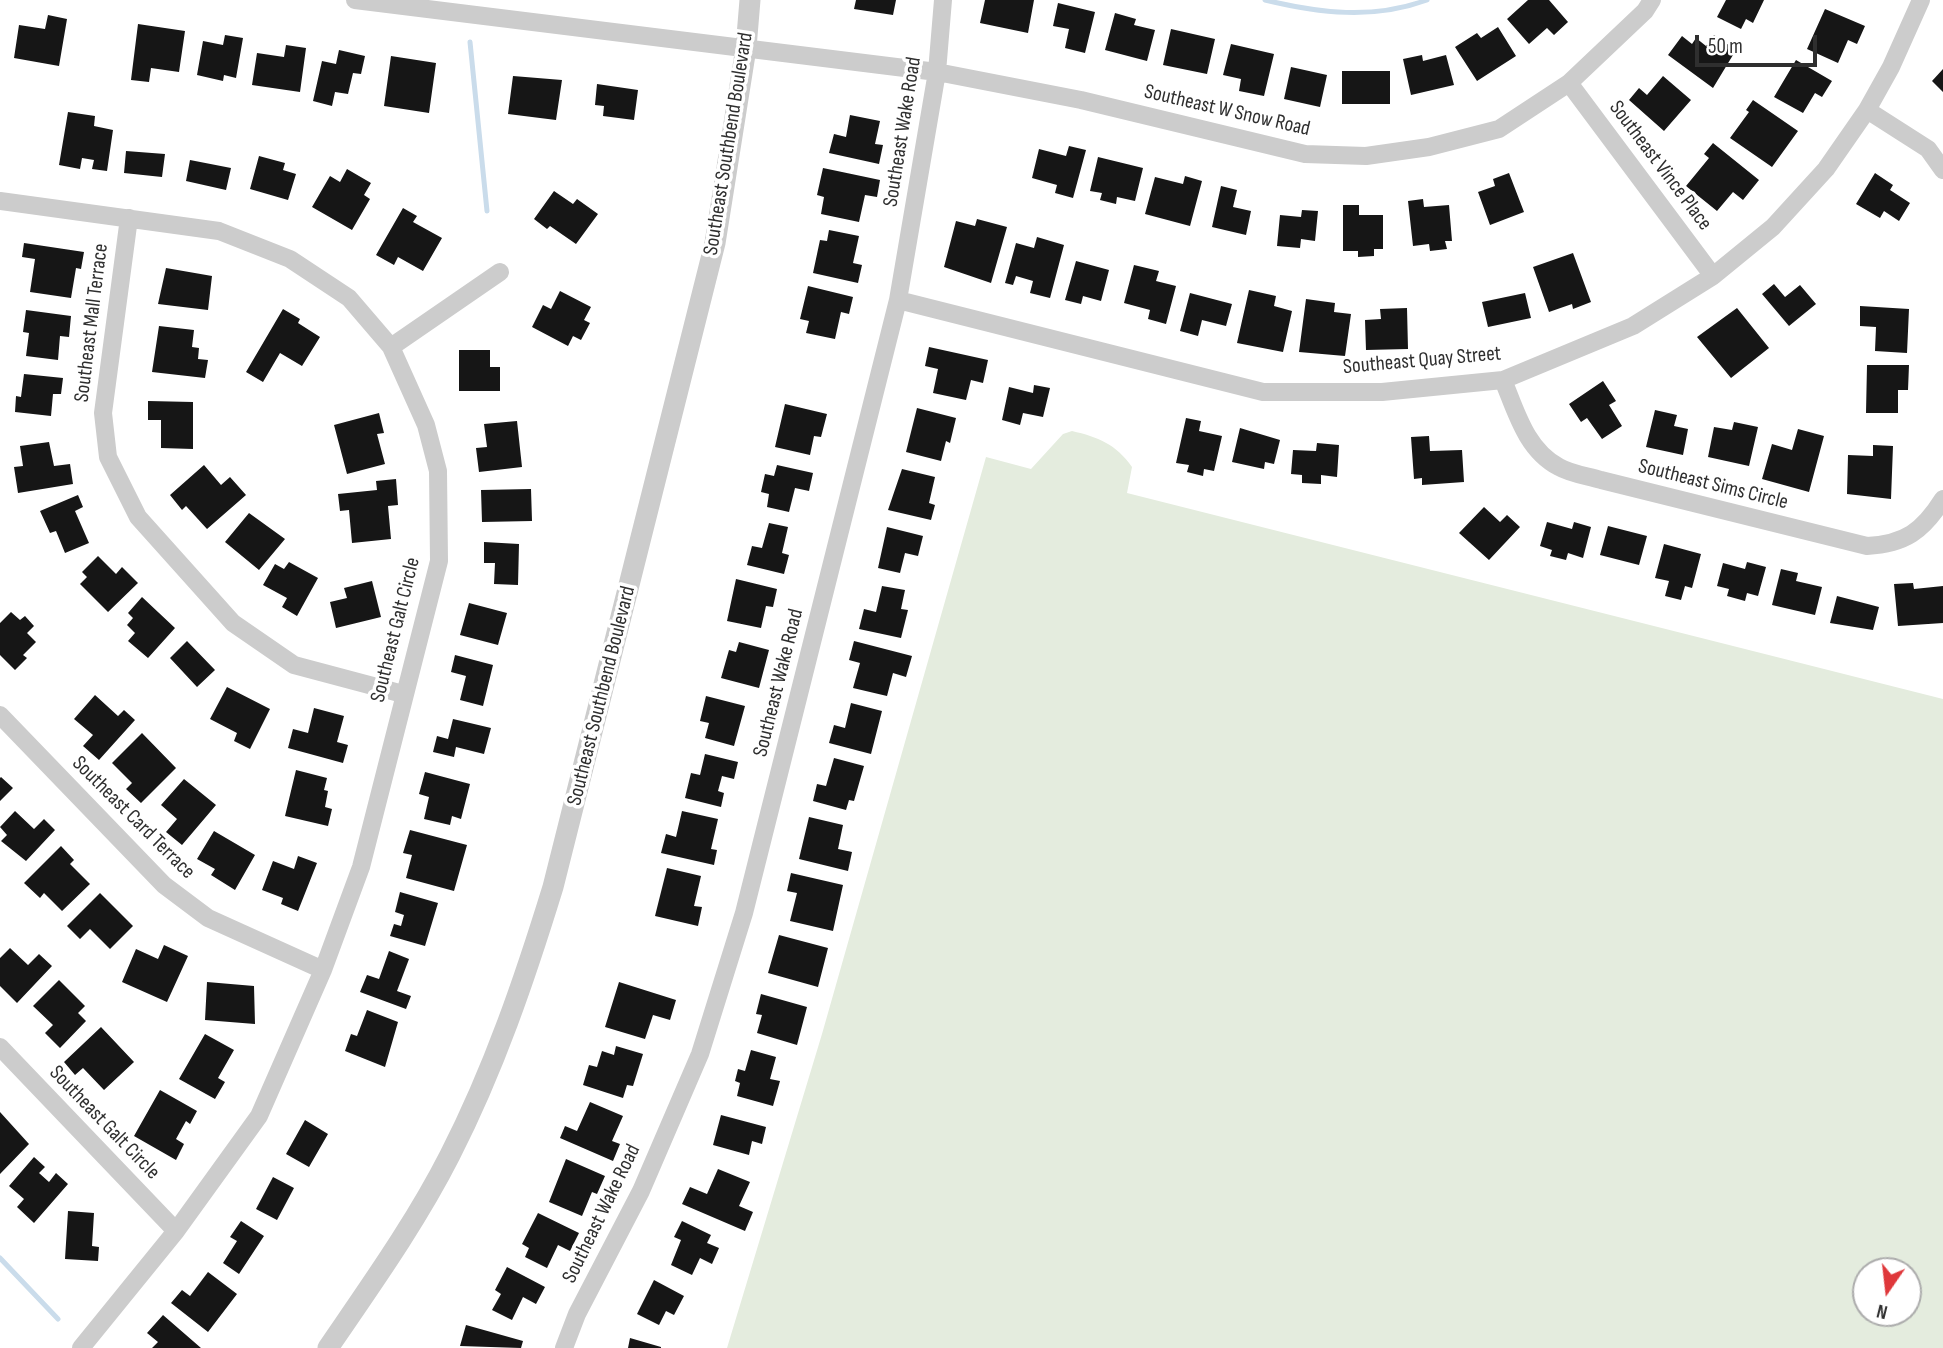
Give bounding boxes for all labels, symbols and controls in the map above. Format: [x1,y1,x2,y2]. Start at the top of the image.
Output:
scale bar [1698,21,1820,65]
street label: Southeast Southbend Boulevard [699,31,759,257]
text: 50 m [1708,34,1743,59]
street label: Southeast Wake Road [879,55,927,209]
street label: Southeast W Snow Road [1142,80,1312,142]
street label: Southeast Vince Place [1603,96,1717,236]
street label: Southeast Mall Terrace [70,242,114,404]
street label: Southeast Quay Street [1342,342,1502,380]
street label: Southeast Sims Circle [1635,454,1791,516]
street label: Southeast Galt Circle [366,555,426,705]
street label: Southeast Southbend Boulevard [563,584,641,808]
street label: Southeast Wake Road [748,607,810,759]
street label: Southeast Card Terrace [66,751,200,885]
street label: Southeast Galt Circle [43,1061,165,1185]
street label: Southeast Wake Road [558,1140,646,1288]
north arrow [1852,1257,1922,1327]
text: N [1875,1299,1890,1323]

